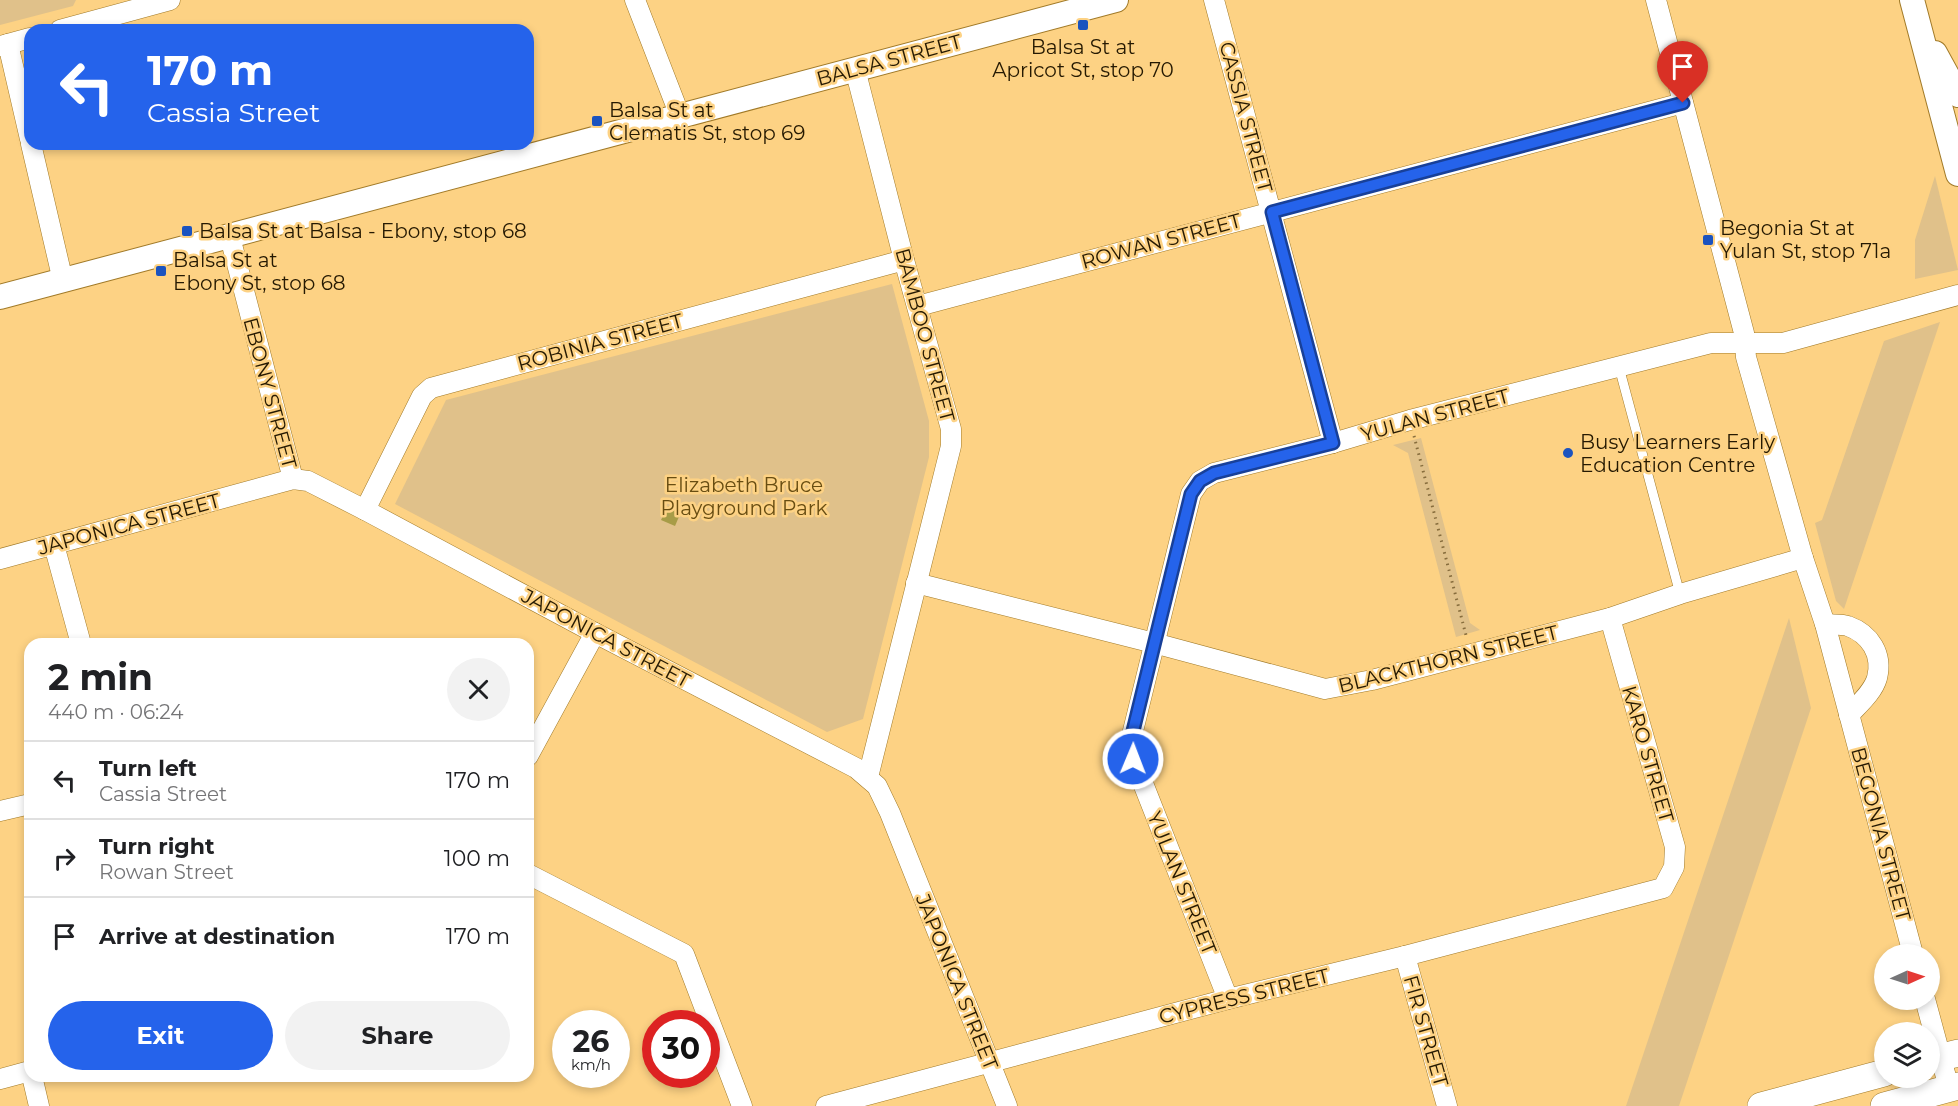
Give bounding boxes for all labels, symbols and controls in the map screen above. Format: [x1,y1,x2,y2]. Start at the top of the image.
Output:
marker: Balsa St at Apricot St, stop 70 [1076,18,1090,32]
street label: BALSA STREET [814,29,965,91]
place label: Balsa St at Apricot St, stop 70 [992,35,1174,82]
street label: CASSIA STREET [1214,39,1278,195]
pin [1657,41,1708,103]
text: 170 m [147,44,273,96]
icon: left [48,48,126,126]
icon: arrive [1666,50,1699,83]
text: Cassia Street [147,96,320,129]
place label: Balsa St at Clematis St, stop 69 [609,98,805,145]
marker: Balsa St at Clematis St, stop 69 [590,114,604,128]
street label: ROWAN STREET [1078,208,1244,274]
place label: Begonia St at Yulan St, stop 71a [1720,216,1891,263]
place label: Balsa St at Balsa - Ebony, stop 68 [199,219,527,243]
marker: Balsa St at Balsa - Ebony, stop 68 [180,224,194,238]
marker: Begonia St at Yulan St, stop 71a [1701,233,1715,247]
street label: BAMBOO STREET [890,246,960,425]
place label: Balsa St at Ebony St, stop 68 [173,248,346,295]
marker: Balsa St at Ebony St, stop 68 [154,264,168,278]
street label: ROBINIA STREET [515,308,686,376]
street label: EBONY STREET [238,315,302,472]
street label: YULAN STREET [1358,384,1512,446]
place label: Busy Learners Early Education Centre [1580,430,1775,477]
marker: Busy Learners Early Education Centre [1561,446,1575,460]
park label: Elizabeth Bruce Playground Park [660,473,828,520]
street label: JAPONICA STREET [35,488,223,560]
street label: JAPONICA STREET [517,583,695,693]
street label: BLACKTHORN STREET [1336,620,1561,698]
text: 2 min [48,655,153,699]
button: close [447,658,510,721]
street label: KARO STREET [1617,683,1679,825]
text: 440 m · 06:24 [48,700,183,724]
position arrow [1101,727,1165,791]
street label: BEGONIA STREET [1846,745,1916,924]
text: Turn left [99,755,197,782]
icon: left [48,764,81,797]
text: 170 m [446,767,510,794]
text: Cassia Street [99,782,227,806]
street label: YULAN STREET [1142,808,1222,959]
text: Turn right [99,833,214,860]
icon: right [48,842,81,875]
text: 100 m [444,845,510,872]
text: Rowan Street [99,860,234,884]
street label: JAPONICA STREET [910,890,1003,1074]
icon: arrive [48,920,81,953]
text: Arrive at destination [99,923,335,950]
text: 170 m [446,923,510,950]
north arrow [1874,944,1940,1010]
map controls [1874,944,1940,1088]
street label: CYPRESS STREET [1156,963,1332,1029]
street label: FIR STREET [1399,973,1453,1090]
button: Exit [48,1001,273,1070]
button: Share [285,1001,510,1070]
speed limit sign: 30 [642,1010,720,1088]
button: layers [1874,1022,1940,1088]
text: 26 [573,1023,609,1060]
text: km/h [571,1055,611,1074]

